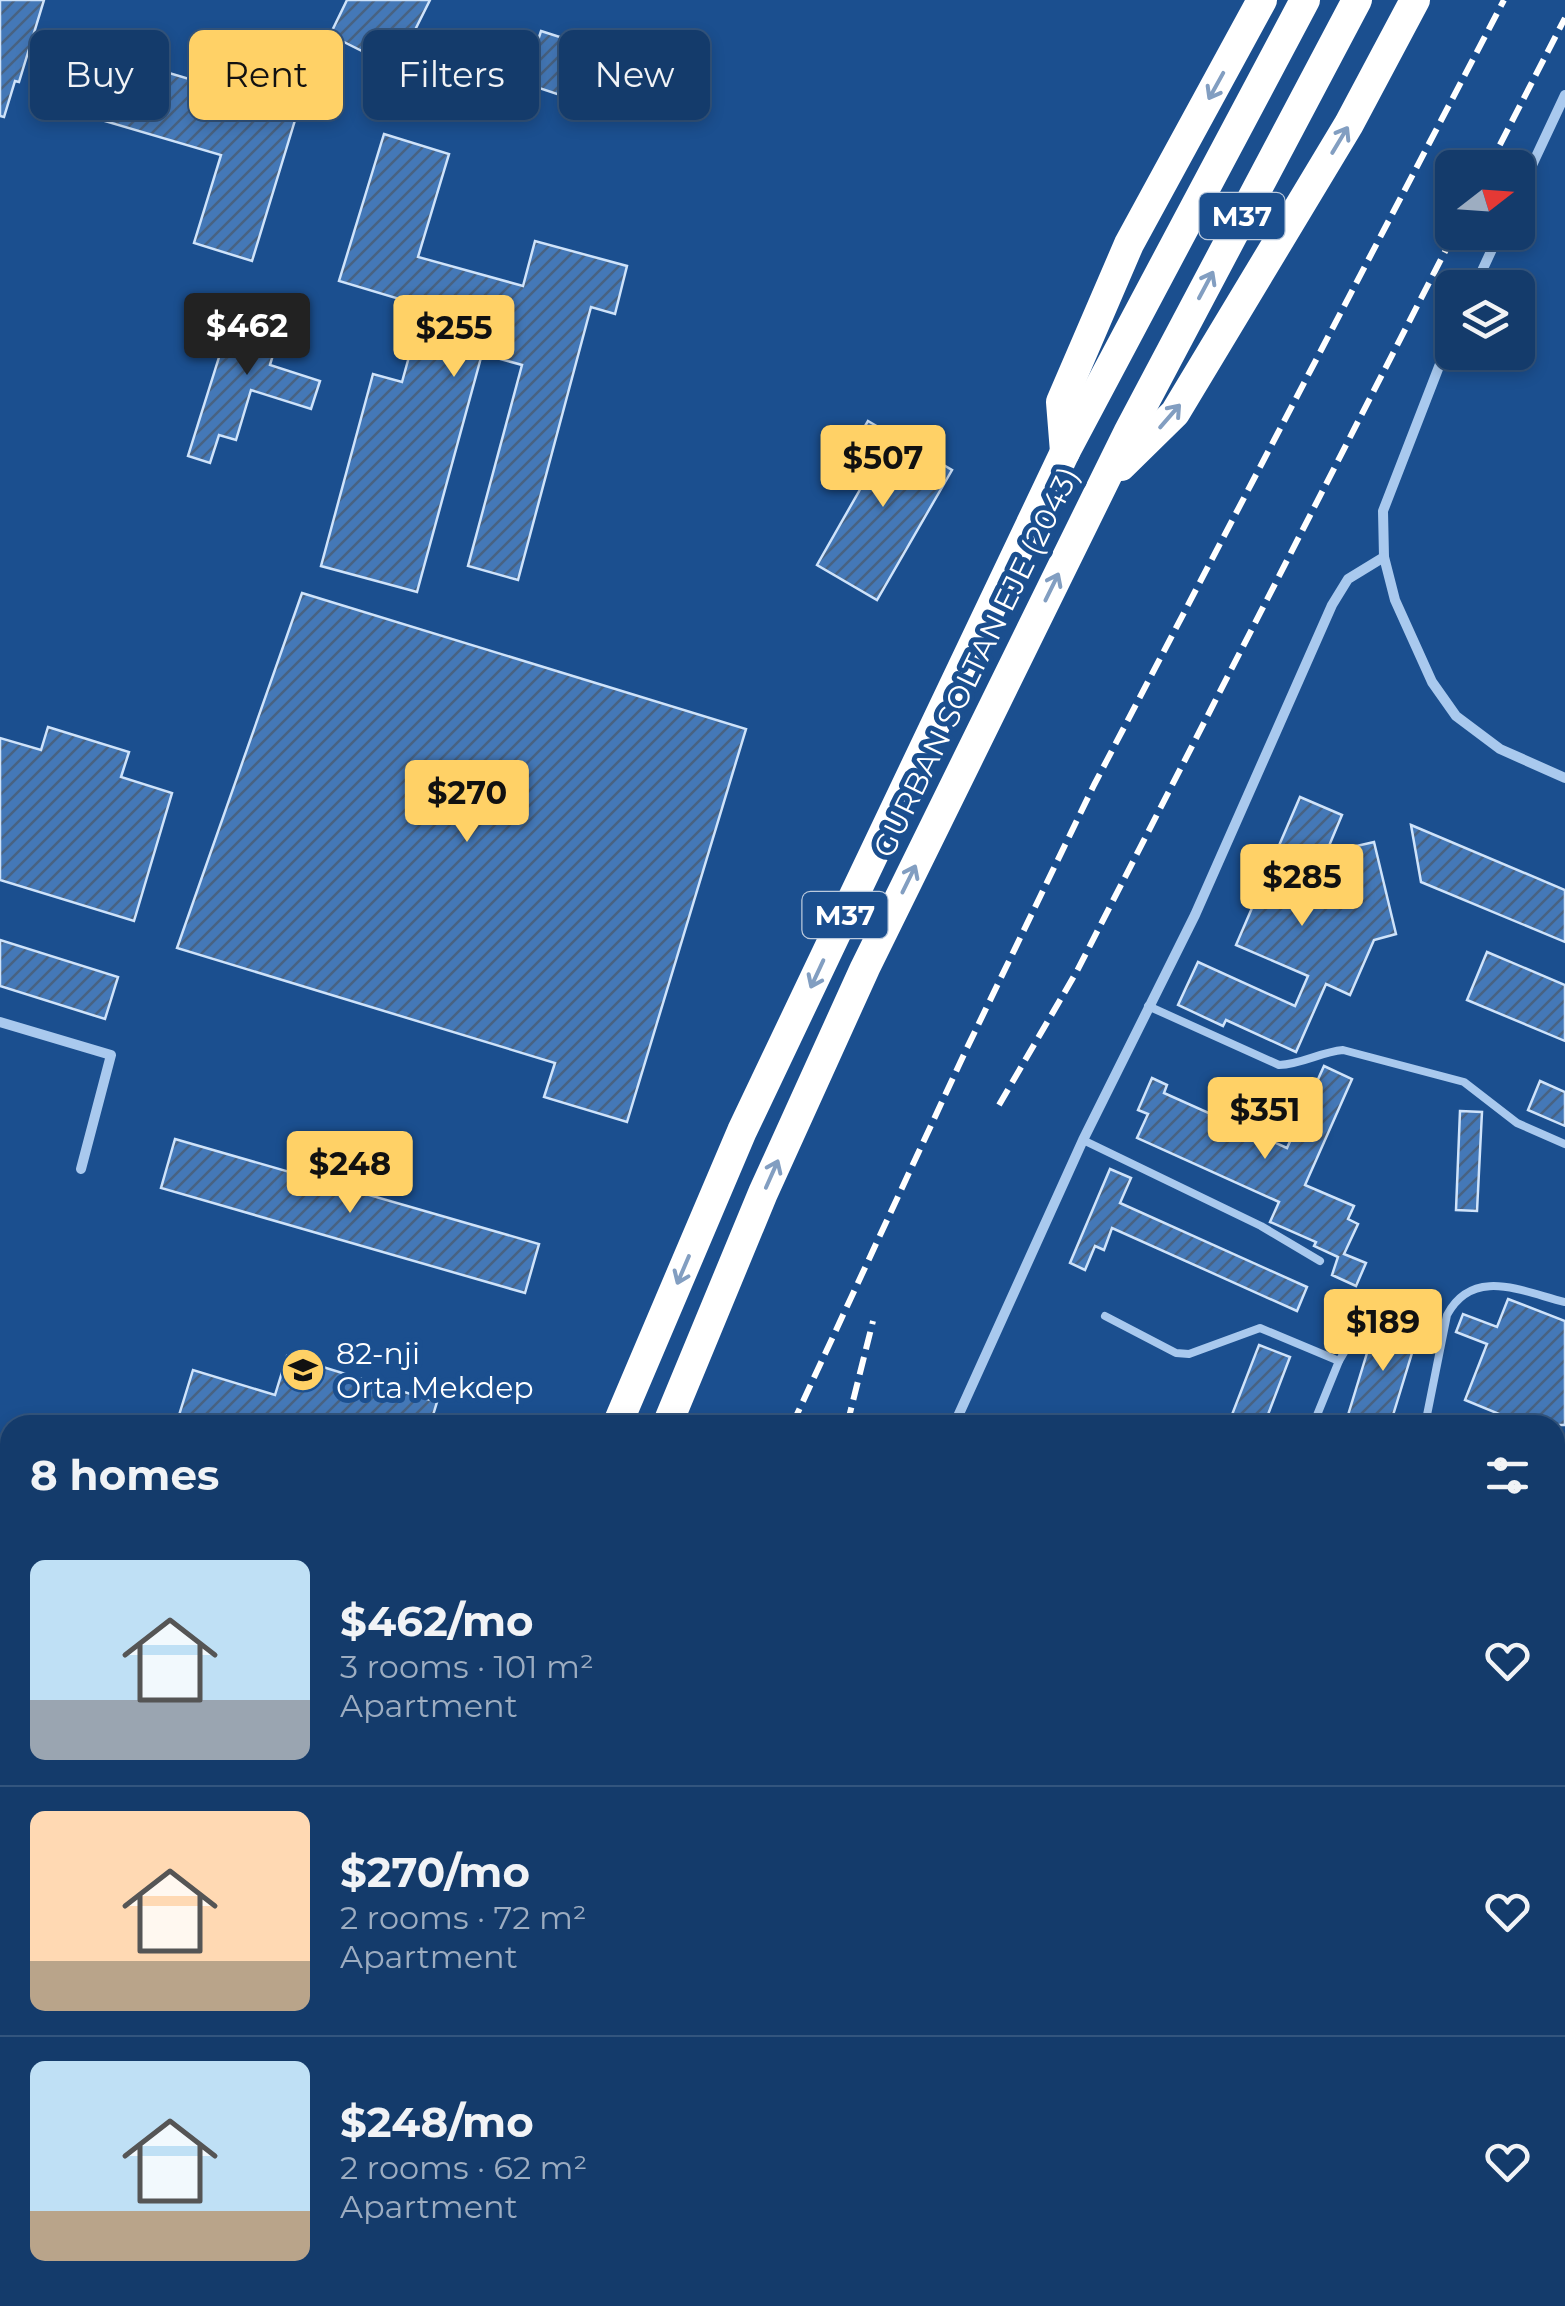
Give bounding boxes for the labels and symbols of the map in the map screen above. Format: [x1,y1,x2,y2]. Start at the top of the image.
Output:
one-way arrow [1205,70,1225,100]
one-way arrow [1330,126,1350,155]
north arrow [1435,150,1535,250]
road number: M37 [1200,193,1284,239]
one-way arrow [1197,270,1217,300]
pin: $462 [188,293,306,378]
pin: $255 [395,295,513,380]
one-way arrow [1158,404,1180,430]
pin: $507 [824,425,942,510]
street label: GURBAN SOLTAN EJE (2043) [865,461,1087,863]
one-way arrow [1043,573,1062,602]
pin: $270 [408,760,526,845]
pin: $285 [1243,844,1361,929]
one-way arrow [900,864,919,894]
road number: M37 [802,892,888,938]
one-way arrow [807,958,826,988]
pin: $351 [1206,1077,1324,1162]
pin: $248 [291,1131,409,1216]
one-way arrow [764,1159,782,1190]
one-way arrow [673,1254,691,1285]
pin: $189 [1324,1289,1442,1374]
place label: 82-nji Orta Mekdep [336,1335,534,1406]
school or university icon: 82-nji Orta Mekdep [280,1347,326,1393]

